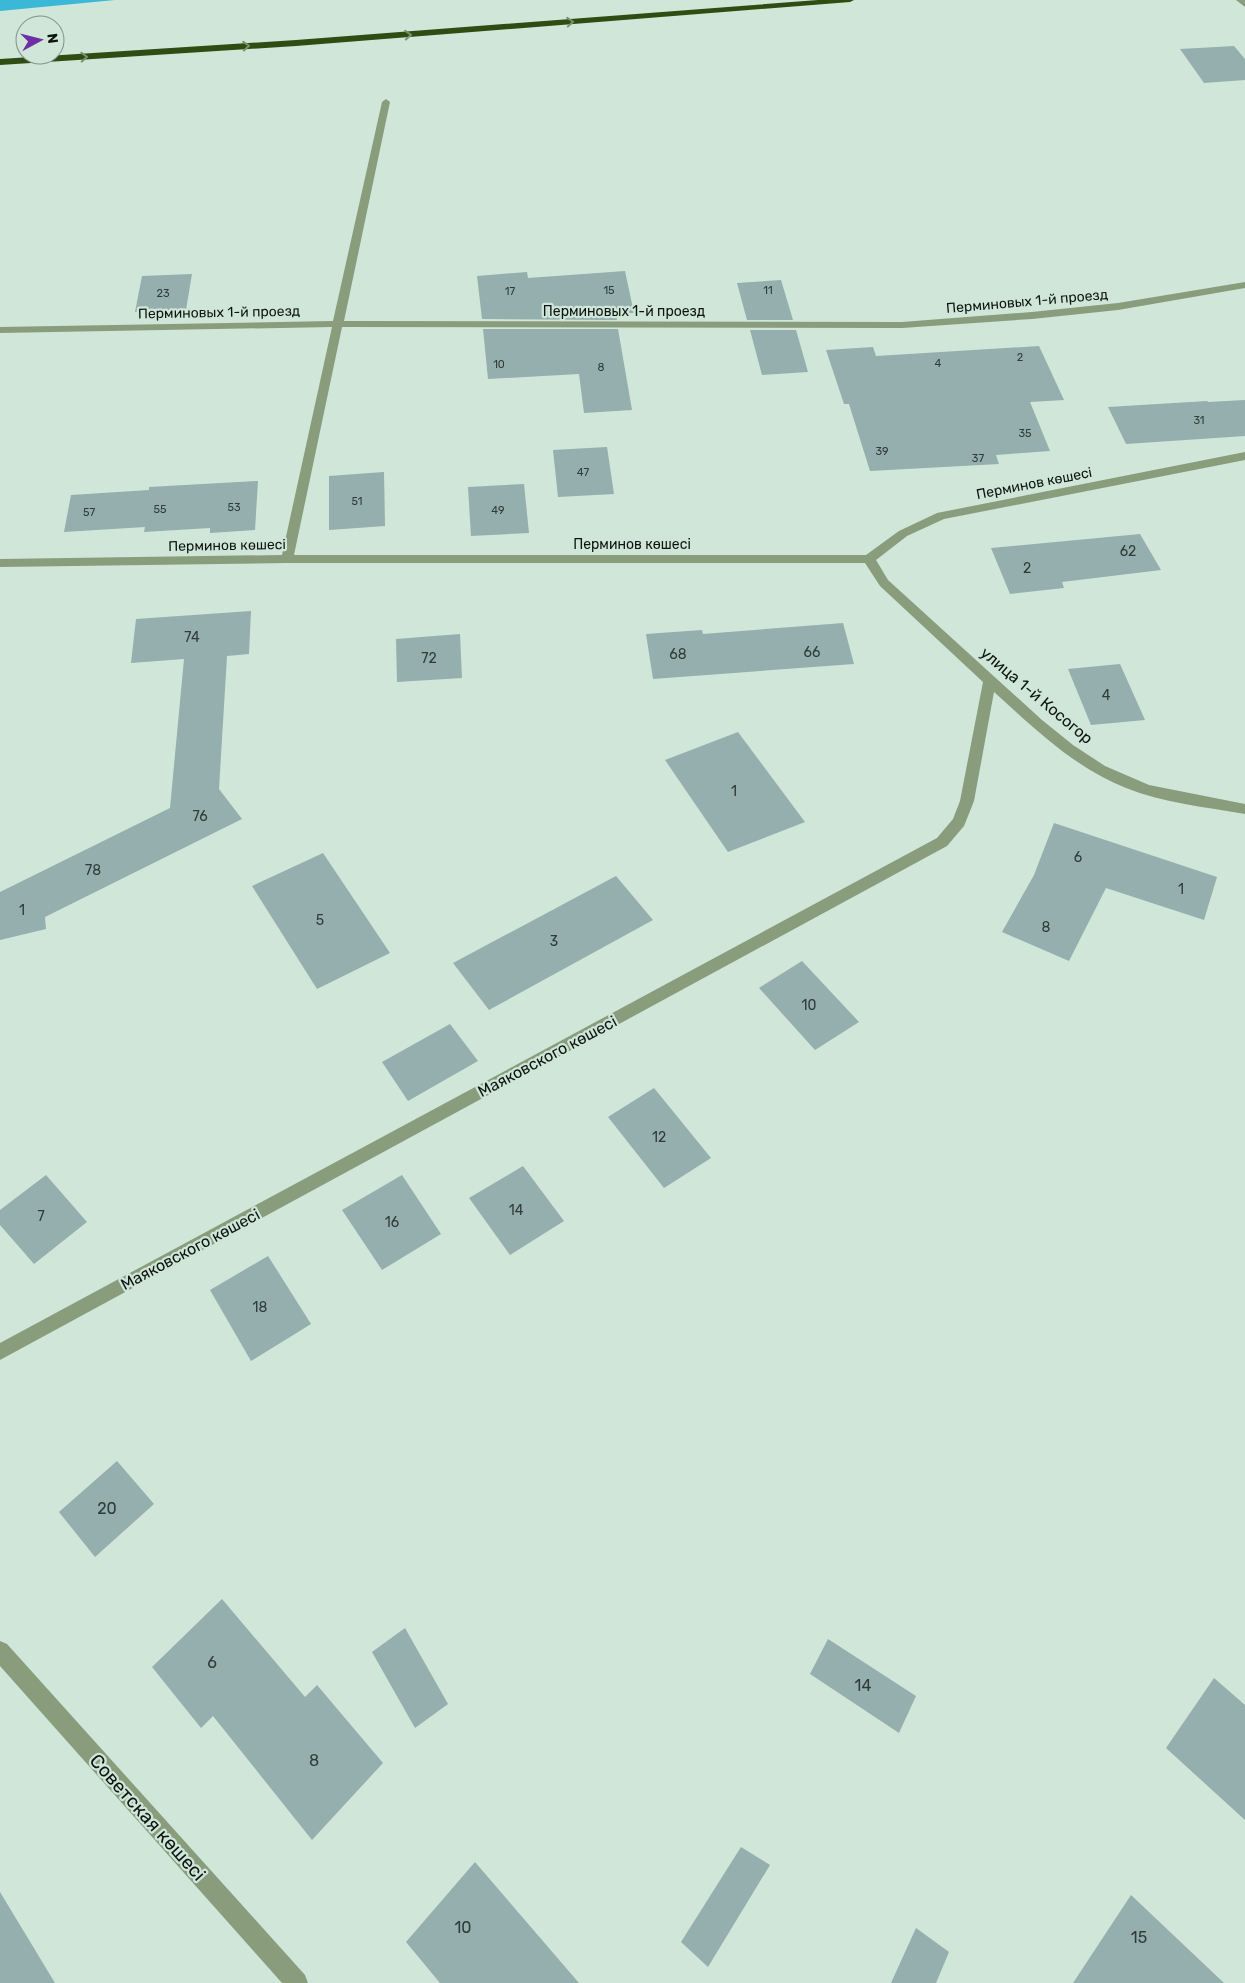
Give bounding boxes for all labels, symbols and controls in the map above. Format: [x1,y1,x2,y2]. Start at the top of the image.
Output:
north arrow [15,15,65,65]
one-way arrow [566,17,574,28]
one-way arrow [404,29,412,40]
text: N [43,32,61,45]
one-way arrow [242,41,250,52]
one-way arrow [80,52,88,63]
house number: 15 [603,284,615,297]
house number: 11 [763,284,773,297]
house number: 17 [505,285,516,298]
street label: Перминовых 1-й проезд [945,286,1109,317]
house number: 23 [156,287,170,300]
street label: Перминовых 1-й проезд [138,303,300,322]
street label: Перминовых 1-й проезд [543,303,705,320]
house number: 2 [1017,351,1023,364]
house number: 4 [935,357,942,370]
house number: 10 [493,358,505,371]
house number: 8 [598,361,605,374]
house number: 31 [1193,414,1205,427]
house number: 35 [1018,427,1032,440]
house number: 39 [875,445,889,458]
house number: 37 [972,452,984,465]
street label: Перминов көшесі [975,464,1093,503]
house number: 47 [577,466,589,479]
house number: 51 [351,495,363,508]
house number: 53 [227,501,241,514]
house number: 55 [153,503,167,516]
house number: 49 [491,504,505,517]
house number: 57 [83,506,95,519]
street label: Перминов көшесі [168,536,286,555]
street label: Перминов көшесі [573,536,691,553]
house number: 62 [1120,543,1136,560]
house number: 2 [1023,560,1031,577]
house number: 74 [184,629,200,646]
street label: улица 1-й Косогор [977,643,1097,748]
house number: 66 [804,644,820,661]
house number: 68 [669,646,687,663]
house number: 72 [421,650,437,667]
house number: 4 [1102,687,1111,704]
house number: 1 [731,783,737,800]
house number: 76 [192,808,208,825]
house number: 6 [1074,849,1082,866]
house number: 78 [85,862,101,879]
house number: 1 [1178,881,1184,898]
house number: 1 [19,902,25,919]
house number: 5 [316,912,324,929]
house number: 8 [1042,919,1051,936]
house number: 3 [550,933,558,950]
house number: 10 [802,997,817,1014]
street label: Маяковского көшесі [474,1012,620,1101]
house number: 12 [652,1129,666,1146]
house number: 14 [509,1202,524,1219]
street label: Маяковского көшесі [117,1205,263,1294]
house number: 7 [37,1208,45,1225]
house number: 16 [385,1214,399,1231]
house number: 18 [253,1299,268,1316]
house number: 20 [97,1499,117,1518]
house number: 6 [207,1653,217,1672]
house number: 14 [855,1676,871,1695]
street label: Советская көшесі [85,1749,211,1885]
house number: 8 [309,1751,319,1770]
house number: 10 [454,1918,472,1937]
house number: 15 [1131,1928,1147,1947]

